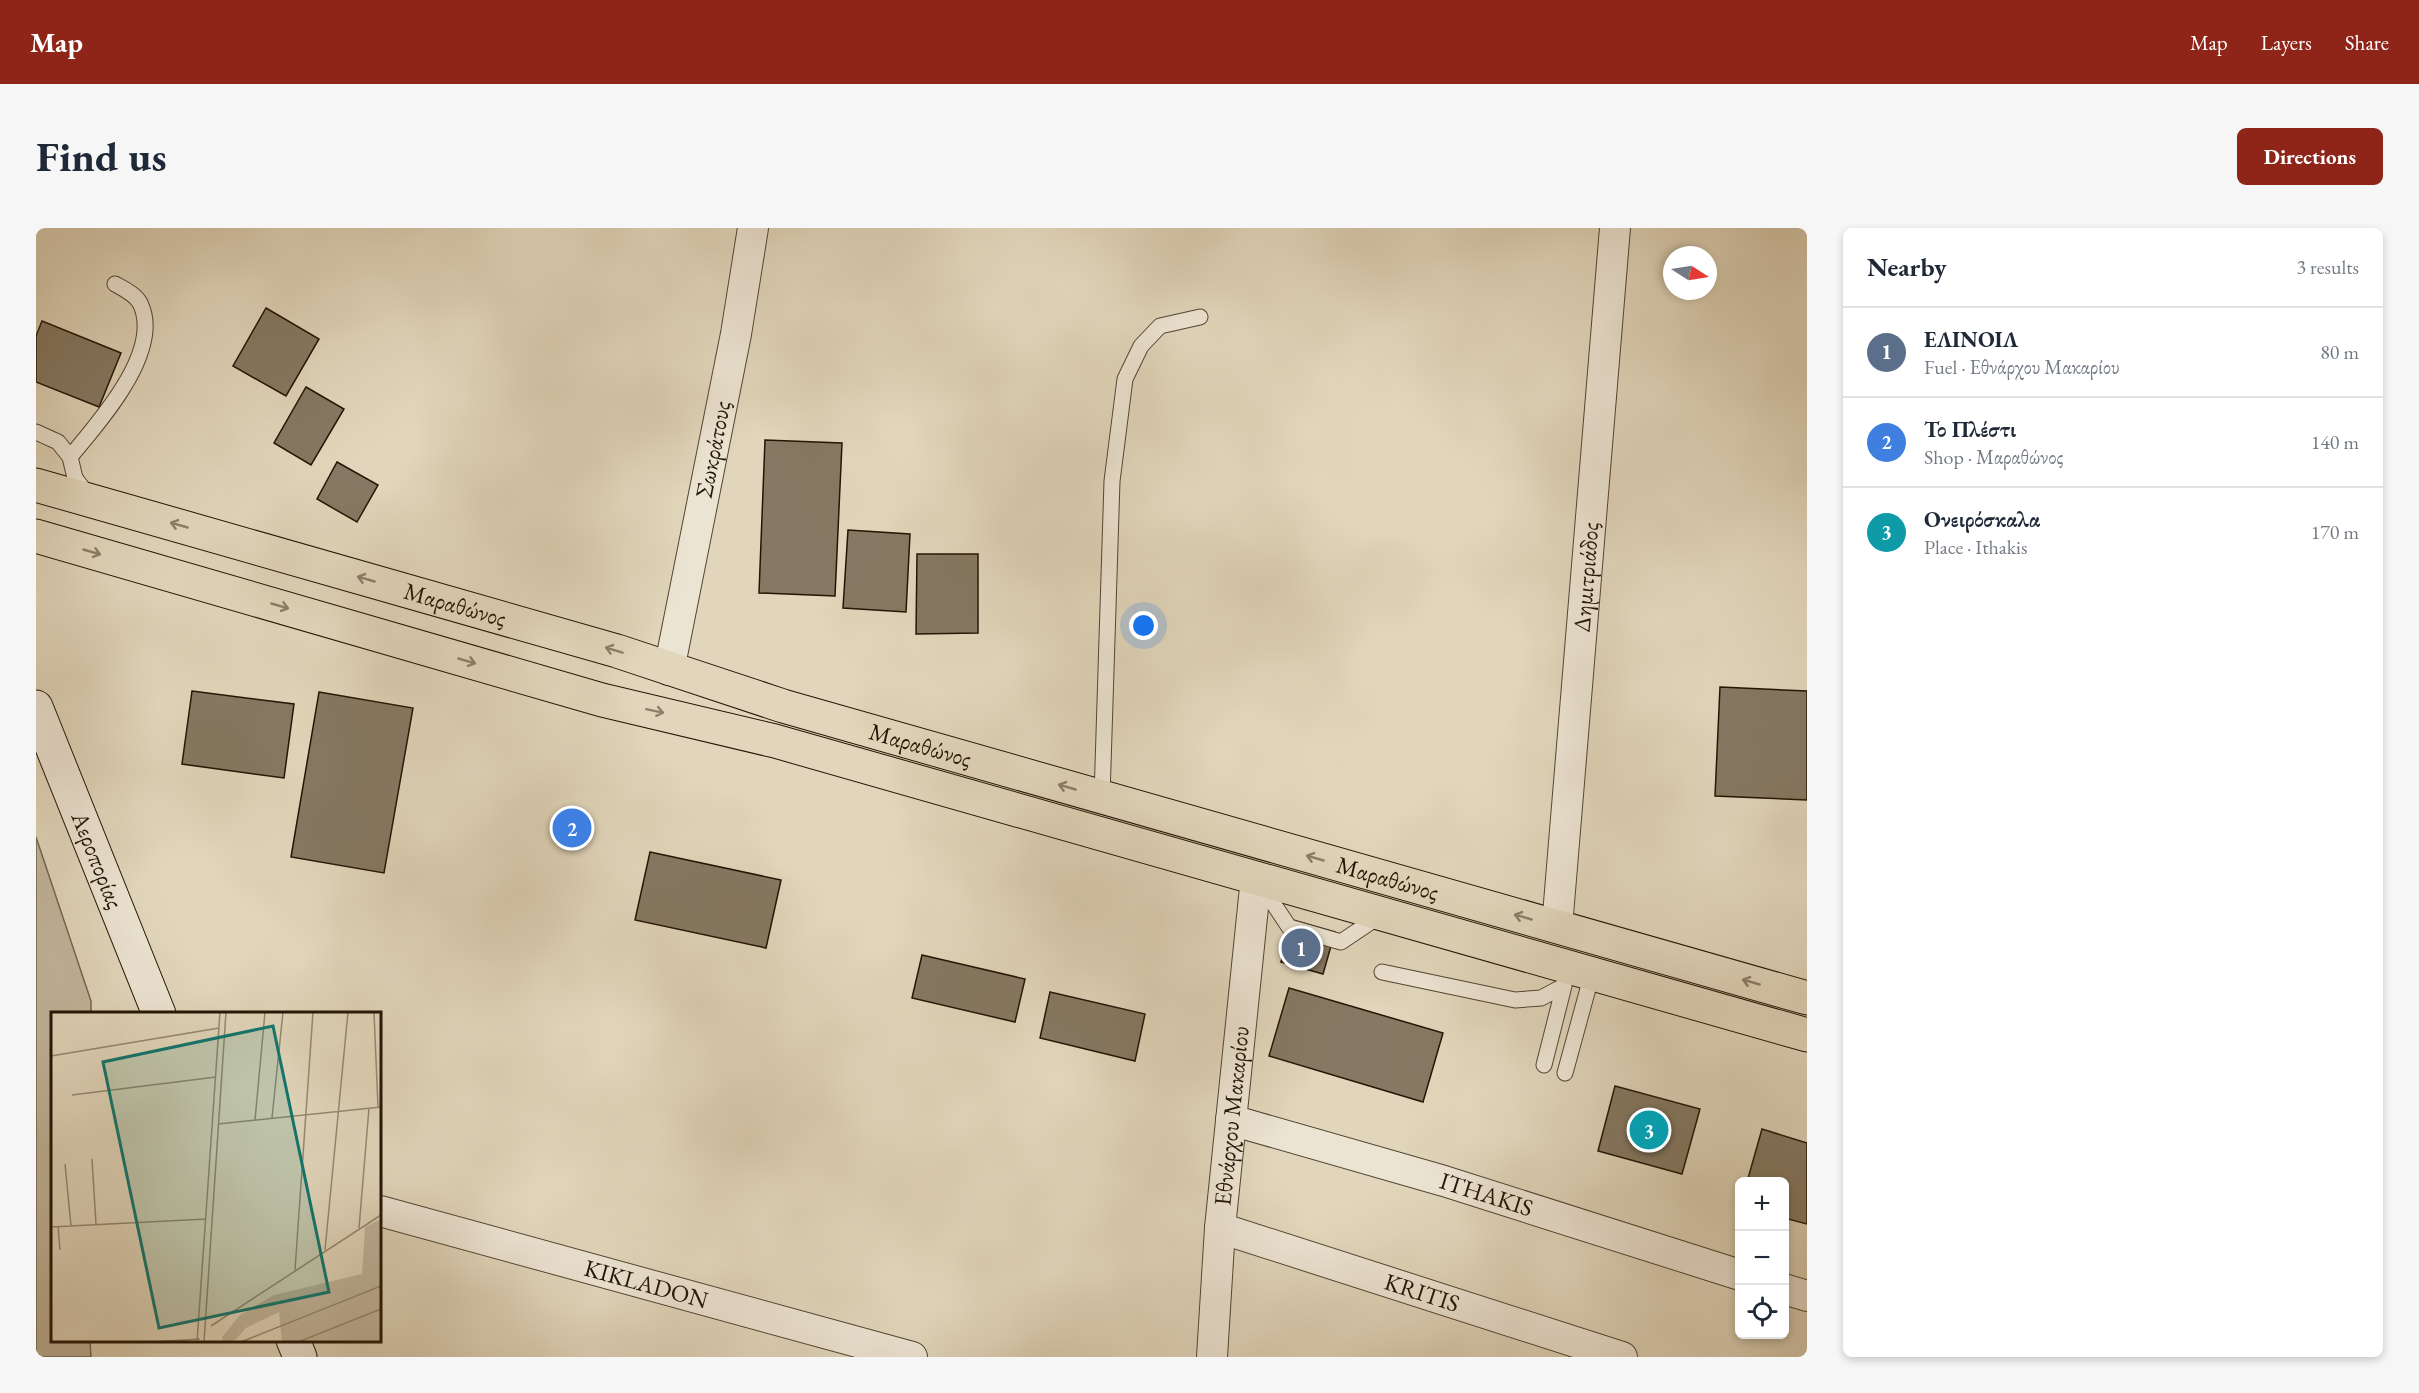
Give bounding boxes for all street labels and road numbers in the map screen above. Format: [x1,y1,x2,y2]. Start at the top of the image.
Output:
street label: Σωκράτους [688,398,737,501]
street label: Δημιτριάδος [1566,521,1606,633]
street label: Μαραθώνος [401,575,510,634]
street label: Μαραθώνος [866,715,975,774]
street label: Αεροπορίας [64,806,131,913]
street label: Μαραθώνος [1333,849,1443,907]
street label: Εθνάρχου Μακαρίου [1206,1024,1256,1207]
street label: ITHAKIS [1436,1165,1537,1223]
street label: KIKLADON [581,1252,712,1315]
street label: KRITIS [1381,1266,1463,1319]

